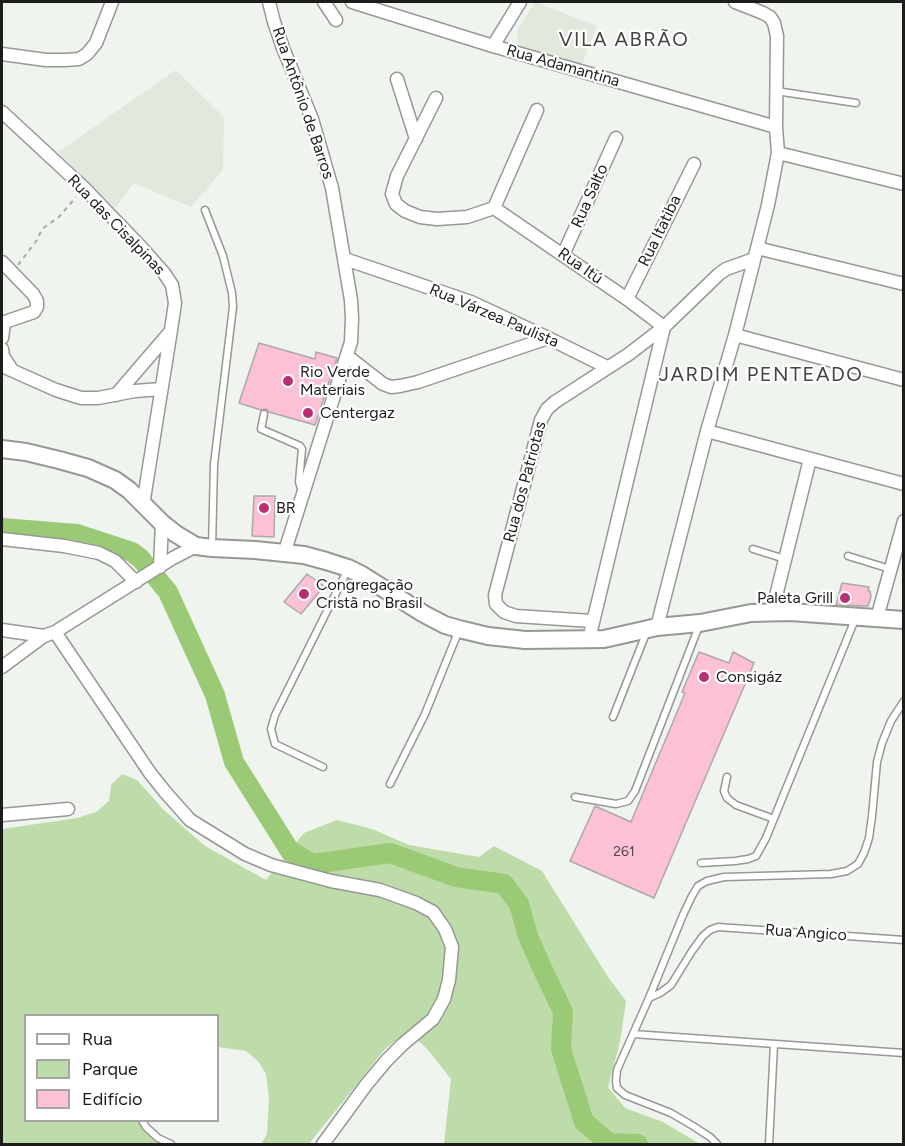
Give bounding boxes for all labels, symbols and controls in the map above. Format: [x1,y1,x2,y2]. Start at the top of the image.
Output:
street label: Rua Antônio de Barros [268,24,338,182]
district label: VILA ABRÃO [559,28,689,52]
street label: Rua Adamantina [504,41,622,91]
street label: Rua Salto [567,161,613,231]
street label: Rua das Cisalpinas [63,171,169,279]
street label: Rua Itatiba [635,192,685,270]
street label: Rua Itú [554,244,606,288]
street label: Rua Várzea Paulista [426,280,562,352]
place label: Rio Verde Materiais [300,362,370,400]
district label: JARDIM PENTEADO [659,363,863,387]
marker: Rio Verde Materiais [281,374,295,388]
place label: Centergaz [320,403,395,423]
marker: Centergaz [301,406,315,420]
street label: Rua dos Patriotas [500,419,550,545]
place label: BR [276,498,296,518]
marker: BR [257,501,271,515]
place label: Congregação Cristã no Brasil [316,575,422,613]
marker: Congregação Cristã no Brasil [297,587,311,601]
place label: Paleta Grill [757,588,833,608]
marker: Paleta Grill [838,591,852,605]
place label: Consigáz [716,667,782,687]
marker: Consigáz [697,670,711,684]
house number: 261 [613,844,635,860]
street label: Rua Angico [765,921,847,945]
legend [24,1014,219,1122]
text: Rua [82,1028,113,1050]
text: Parque [82,1058,138,1080]
text: Edifício [82,1088,143,1110]

